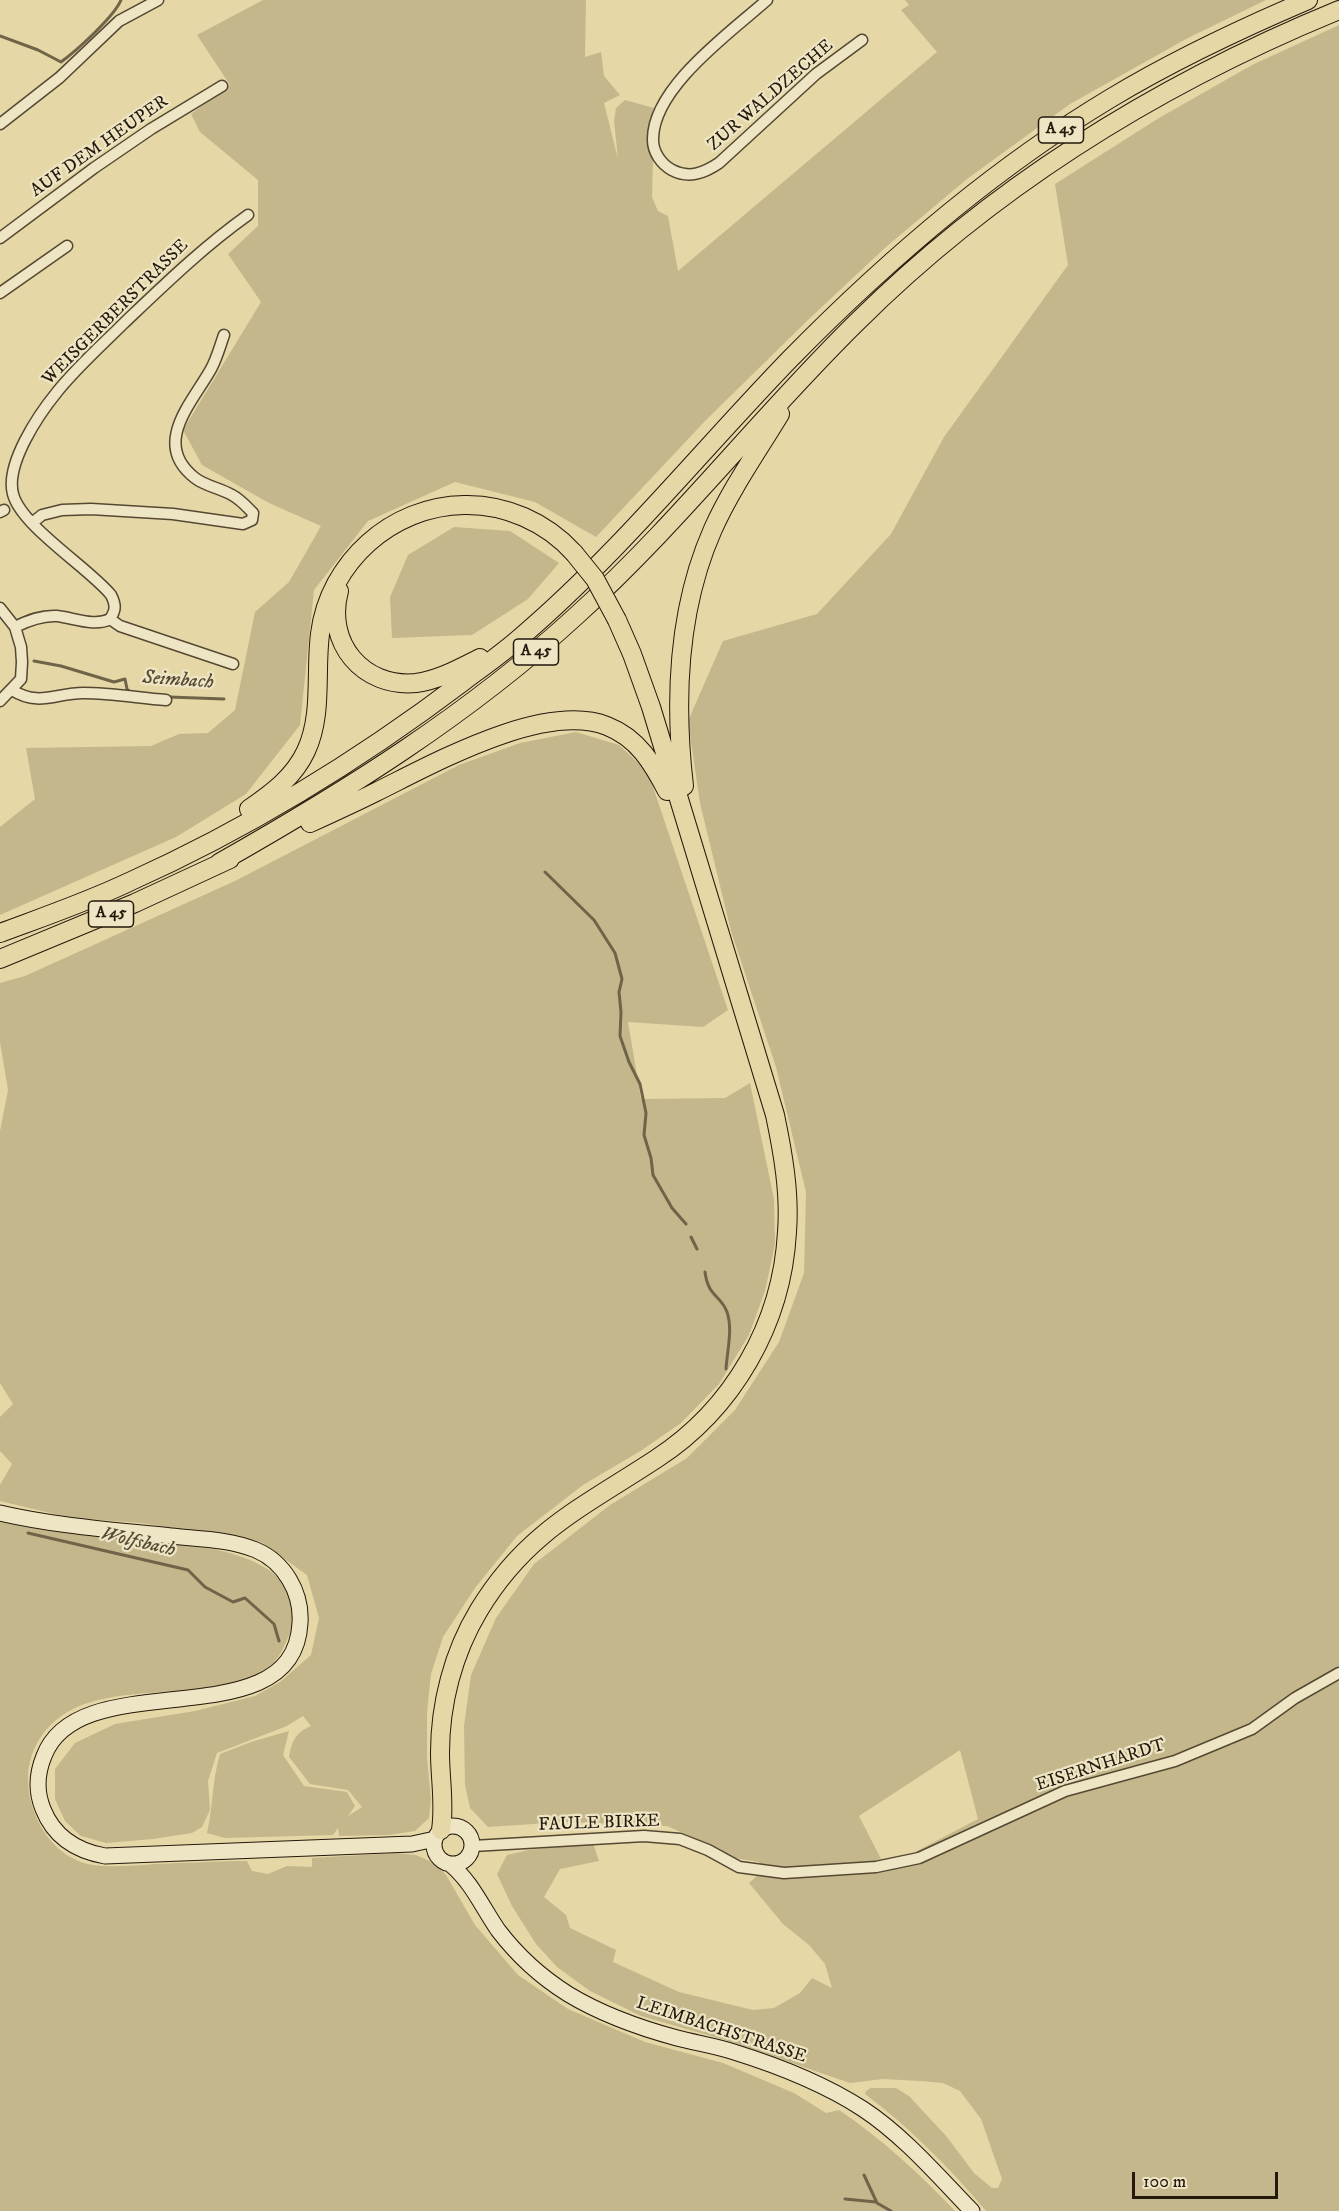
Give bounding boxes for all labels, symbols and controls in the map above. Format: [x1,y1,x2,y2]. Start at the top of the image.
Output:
street label: ZUR WALDZECHE [704,36,838,156]
street label: AUF DEM HEUPER [27,91,173,203]
road number: A 45 [1038,117,1084,143]
street label: WEISGERBERSTRASSE [38,235,194,391]
road number: A 45 [514,639,558,665]
water label: Seimbach [141,667,215,695]
road number: A 45 [88,901,134,927]
water label: Wolfsbach [98,1523,178,1563]
street label: EISERNHARDT [1034,1735,1168,1797]
street label: FAULE BIRKE [538,1811,660,1837]
street label: LEIMBACHSTRASSE [633,1993,809,2069]
scale bar [1135,2160,1280,2198]
text: 100 m [1143,2171,1186,2193]

